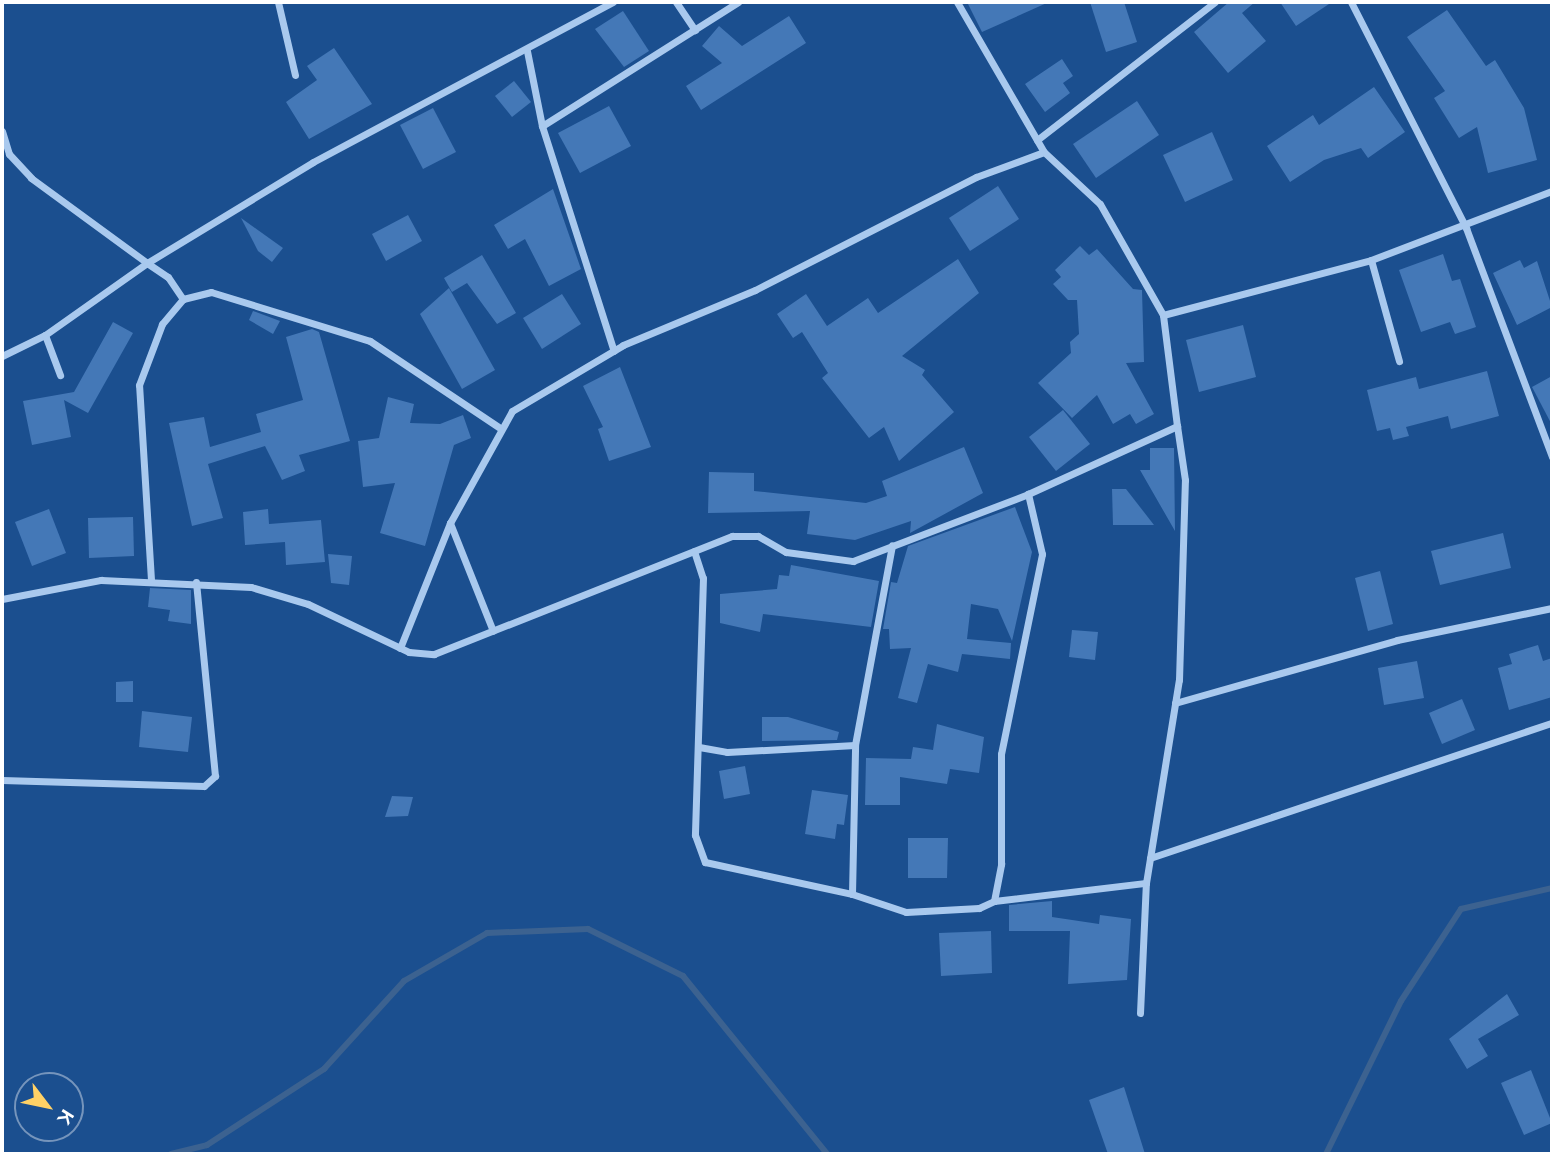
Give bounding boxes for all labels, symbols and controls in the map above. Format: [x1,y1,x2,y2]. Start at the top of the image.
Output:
north arrow [14,1072,84,1142]
text: K [53,1106,78,1129]

